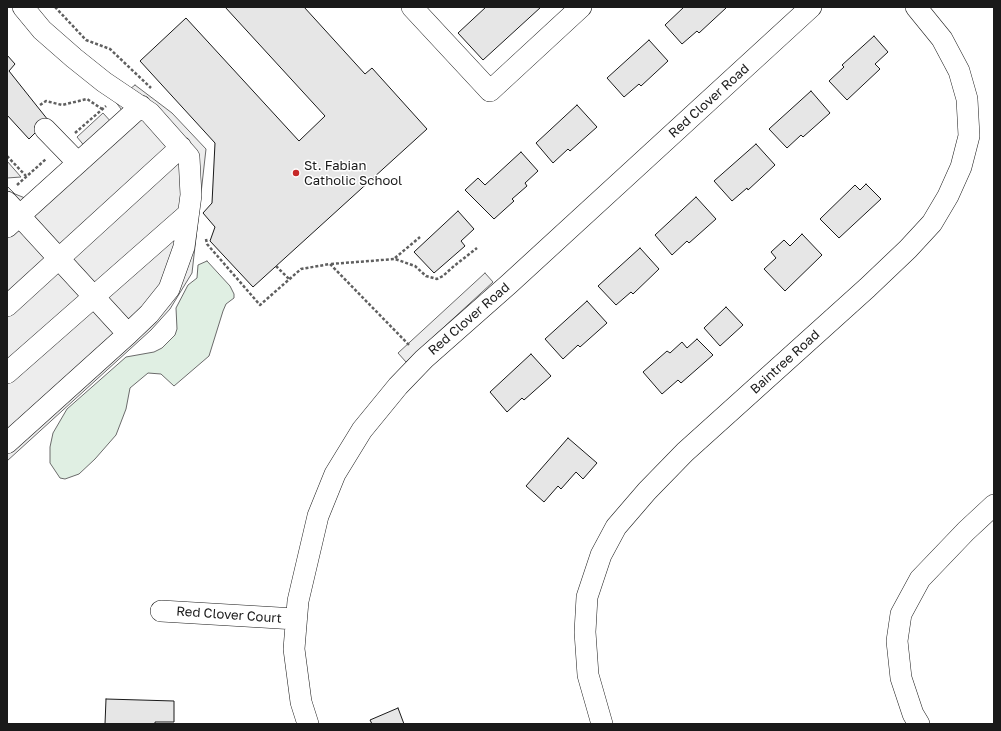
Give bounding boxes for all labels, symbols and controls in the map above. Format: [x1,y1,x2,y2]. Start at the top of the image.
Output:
street label: Red Clover Road [666,61,752,141]
place label: St. Fabian Catholic School [304,158,402,189]
marker: St. Fabian Catholic School [291,168,301,178]
street label: Red Clover Road [425,279,513,359]
street label: Baintree Road [747,327,823,397]
street label: Red Clover Court [176,604,282,626]

